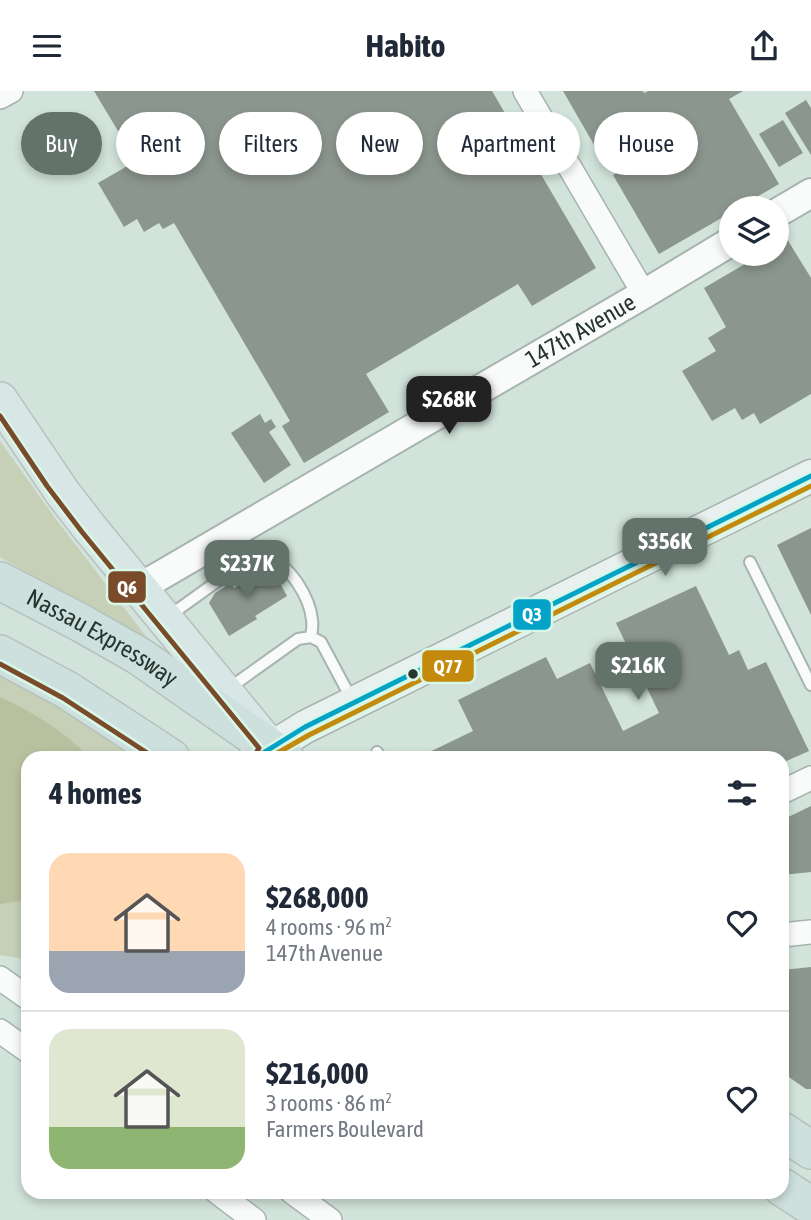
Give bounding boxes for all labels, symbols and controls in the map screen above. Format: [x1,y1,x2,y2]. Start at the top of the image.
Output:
icon: menu [28,27,66,65]
text: Habito [366,27,445,64]
icon: share [745,27,783,65]
chip: Buy [21,112,102,175]
chip: Rent [116,112,205,175]
chip: Filters [219,112,322,175]
chip: New [336,112,423,175]
chip: Apartment [437,112,580,175]
chip: House [594,112,698,175]
map controls [719,196,789,266]
button: layers [719,196,789,266]
street label: 147th Avenue [521,288,640,373]
pin: $268K [400,377,498,436]
text: $268K [422,386,476,412]
pin: $356K [616,519,714,578]
text: $356K [638,528,692,554]
pin: $237K [198,540,296,600]
text: $237K [220,550,274,576]
line badge: Q6 [107,570,147,604]
text: Q6 [117,576,137,598]
street label: Nassau Expressway [23,583,183,692]
line badge: Q3 [512,598,552,631]
text: Q3 [522,603,542,625]
pin: $216K [589,643,687,702]
line badge: Q77 [421,649,475,683]
text: $216K [611,652,665,678]
text: Q77 [434,655,463,677]
unlabelled marker [406,667,420,681]
icon: filters [723,774,761,812]
text: 4 homes [49,776,142,810]
text: $268,000 [266,880,369,914]
icon: home [105,881,189,965]
icon: heart [723,904,761,942]
text: 4 rooms · 96 m² [266,914,392,940]
text: 147th Avenue [266,940,383,966]
text: $216,000 [266,1056,369,1090]
icon: home [105,1057,189,1141]
icon: heart [723,1080,761,1118]
text: 3 rooms · 86 m² [266,1090,392,1116]
text: Farmers Boulevard [266,1116,424,1142]

